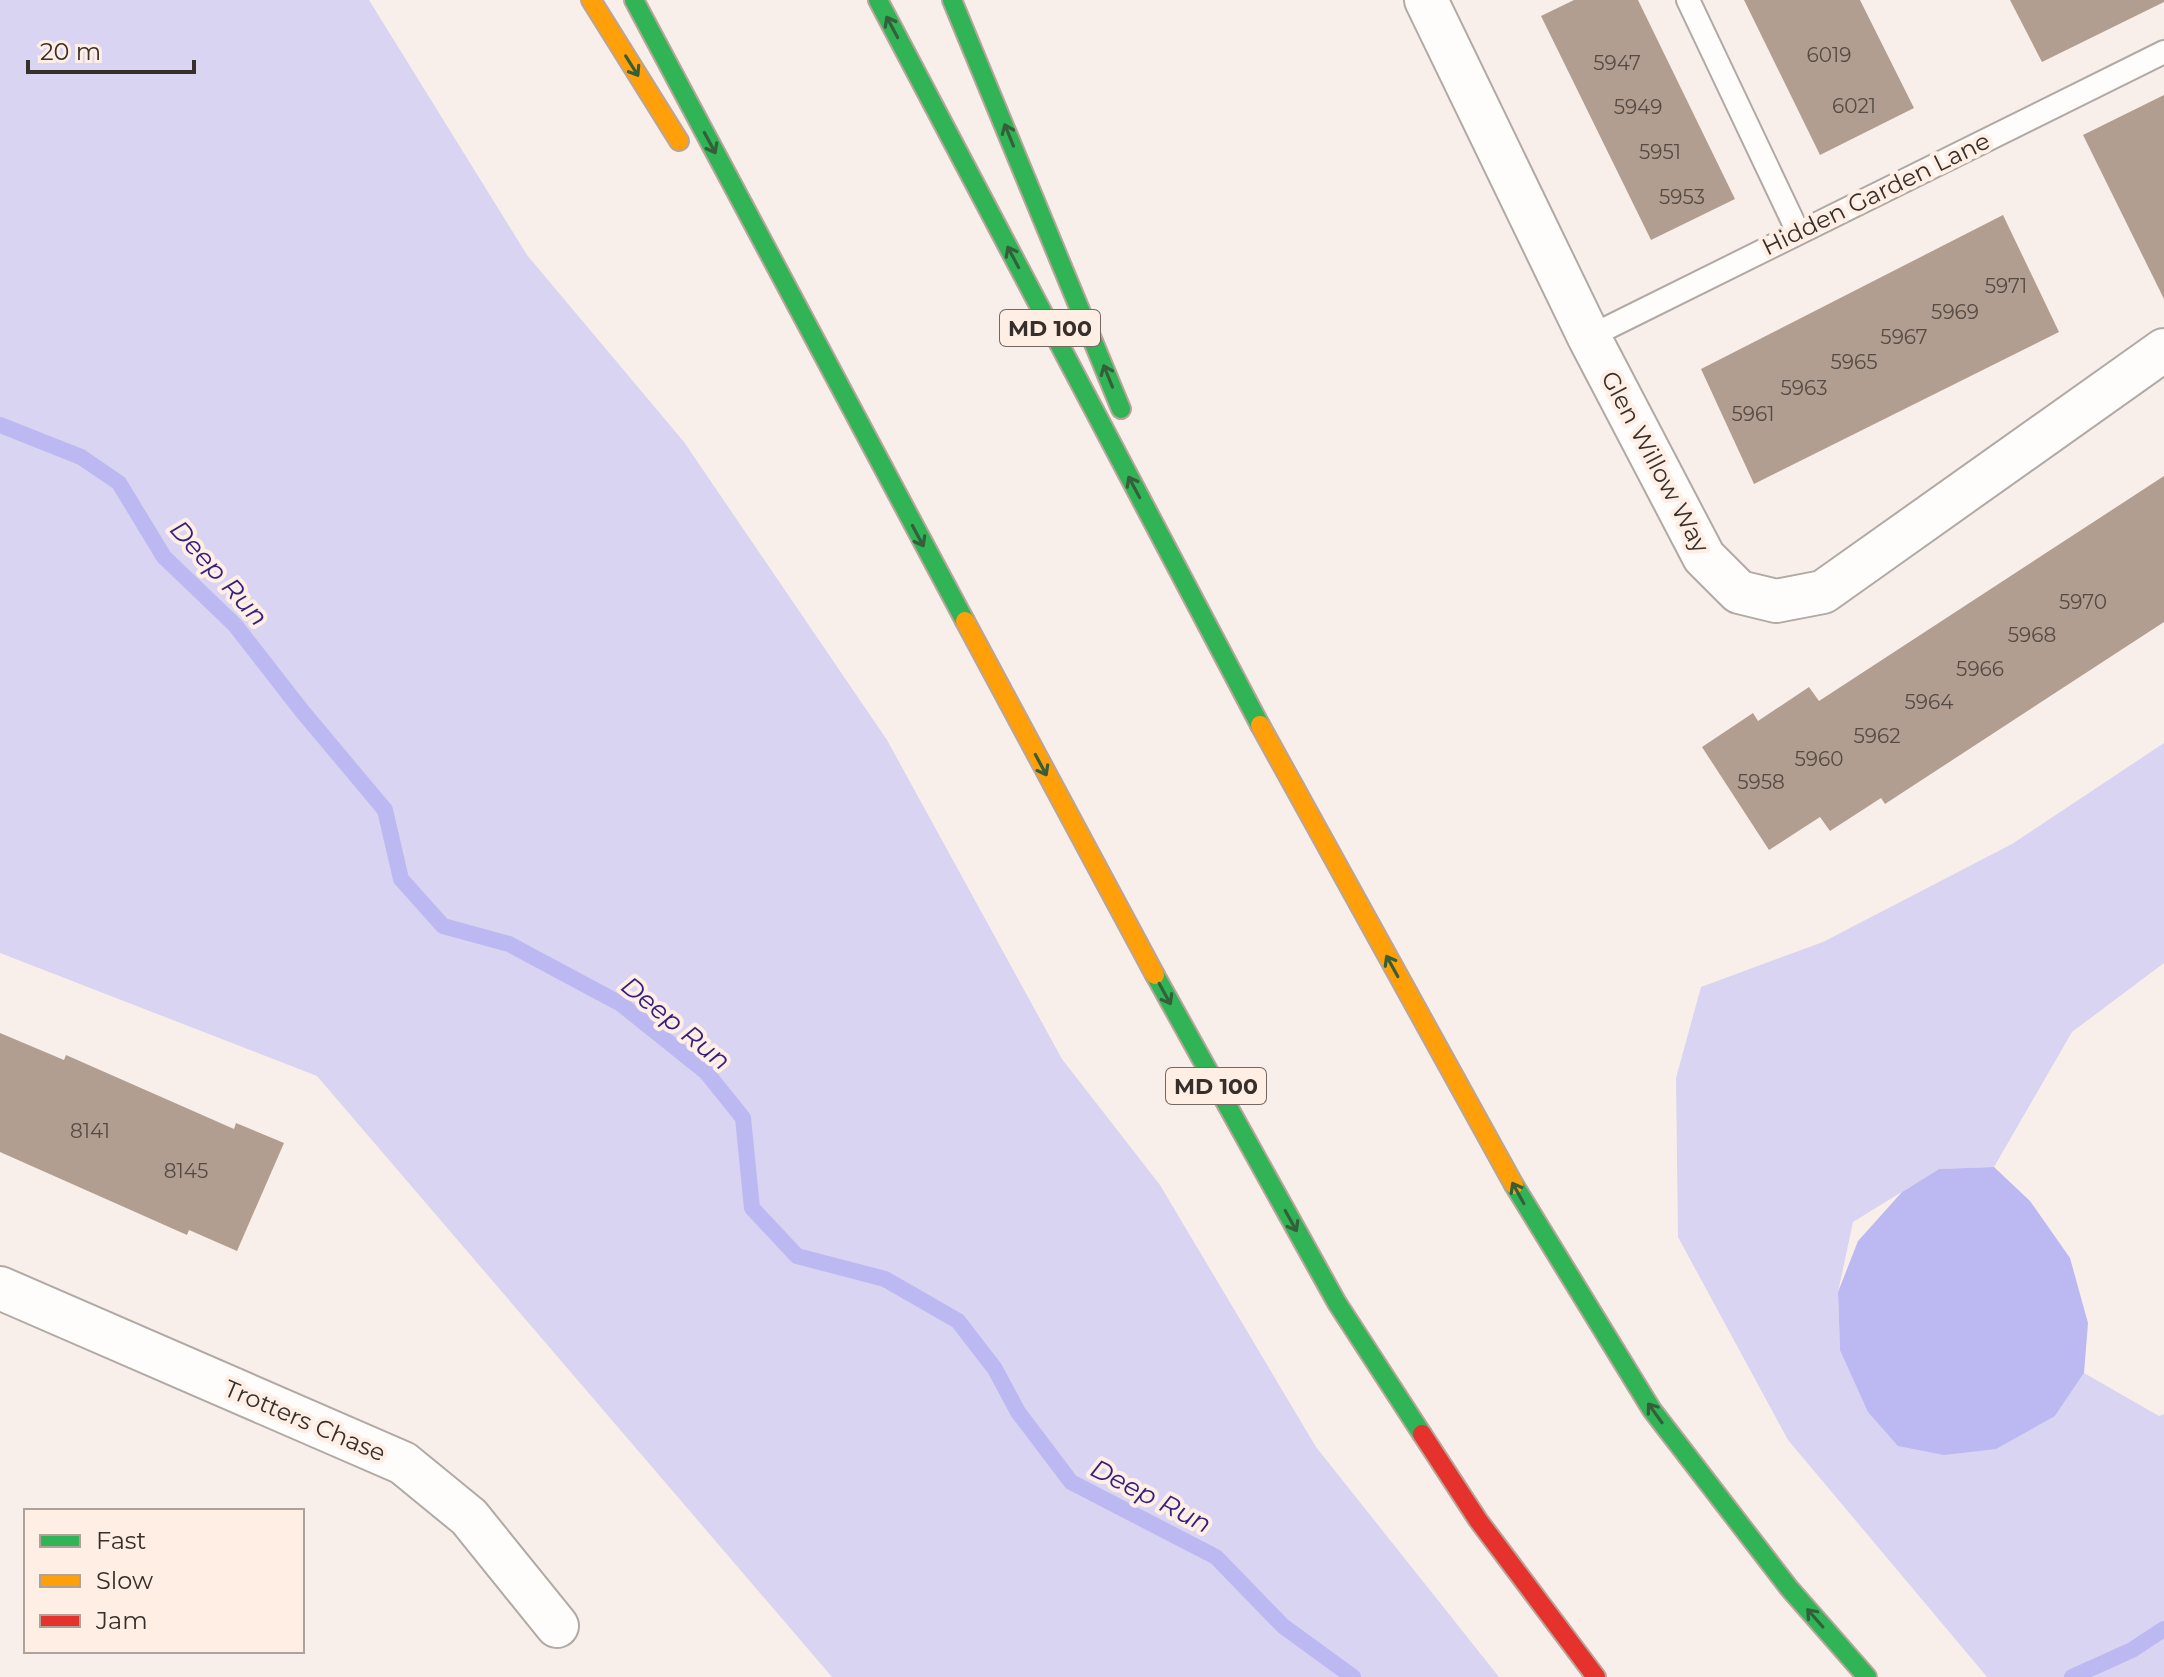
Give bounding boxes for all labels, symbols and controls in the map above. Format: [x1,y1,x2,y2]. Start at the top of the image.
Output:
one-way arrow [883,15,899,39]
scale bar [28,24,194,74]
text: 20 m [40,37,101,66]
house number: 6019 [1807,43,1851,67]
house number: 5947 [1593,51,1641,75]
one-way arrow [625,54,641,77]
house number: 6021 [1832,94,1876,118]
house number: 5949 [1614,95,1662,119]
one-way arrow [1000,123,1015,148]
street label: Hidden Garden Lane [1757,126,1994,261]
one-way arrow [703,131,719,155]
house number: 5951 [1639,140,1681,164]
house number: 5953 [1659,185,1705,209]
one-way arrow [1004,245,1020,269]
house number: 5971 [1985,274,2027,298]
house number: 5969 [1931,300,1979,324]
road number: MD 100 [1000,310,1100,346]
house number: 5967 [1880,325,1928,349]
house number: 5965 [1831,350,1878,374]
one-way arrow [1099,364,1114,389]
street label: Glen Willow Way [1595,366,1716,558]
house number: 5963 [1781,376,1827,400]
house number: 5961 [1732,402,1774,426]
one-way arrow [1126,476,1142,499]
water label: Deep Run [163,514,275,632]
one-way arrow [911,523,927,547]
house number: 5970 [2059,590,2107,614]
house number: 5968 [2008,623,2056,647]
house number: 5966 [1956,657,2004,681]
house number: 5964 [1905,690,1953,714]
house number: 5962 [1853,724,1901,748]
house number: 5960 [1795,747,1843,771]
one-way arrow [1034,753,1050,776]
house number: 5958 [1737,770,1785,794]
one-way arrow [1383,954,1399,978]
water label: Deep Run [615,969,737,1077]
one-way arrow [1157,982,1173,1005]
road number: MD 100 [1166,1068,1266,1104]
house number: 8141 [70,1119,110,1143]
house number: 8145 [164,1159,208,1183]
one-way arrow [1510,1181,1525,1205]
one-way arrow [1283,1209,1299,1232]
street label: Trotters Chase [220,1374,390,1468]
one-way arrow [1647,1403,1664,1425]
water label: Deep Run [1085,1452,1217,1540]
legend [24,1509,304,1653]
text: Fast [96,1526,147,1555]
text: Slow [96,1566,153,1595]
text: Jam [95,1606,148,1635]
one-way arrow [1807,1609,1825,1629]

